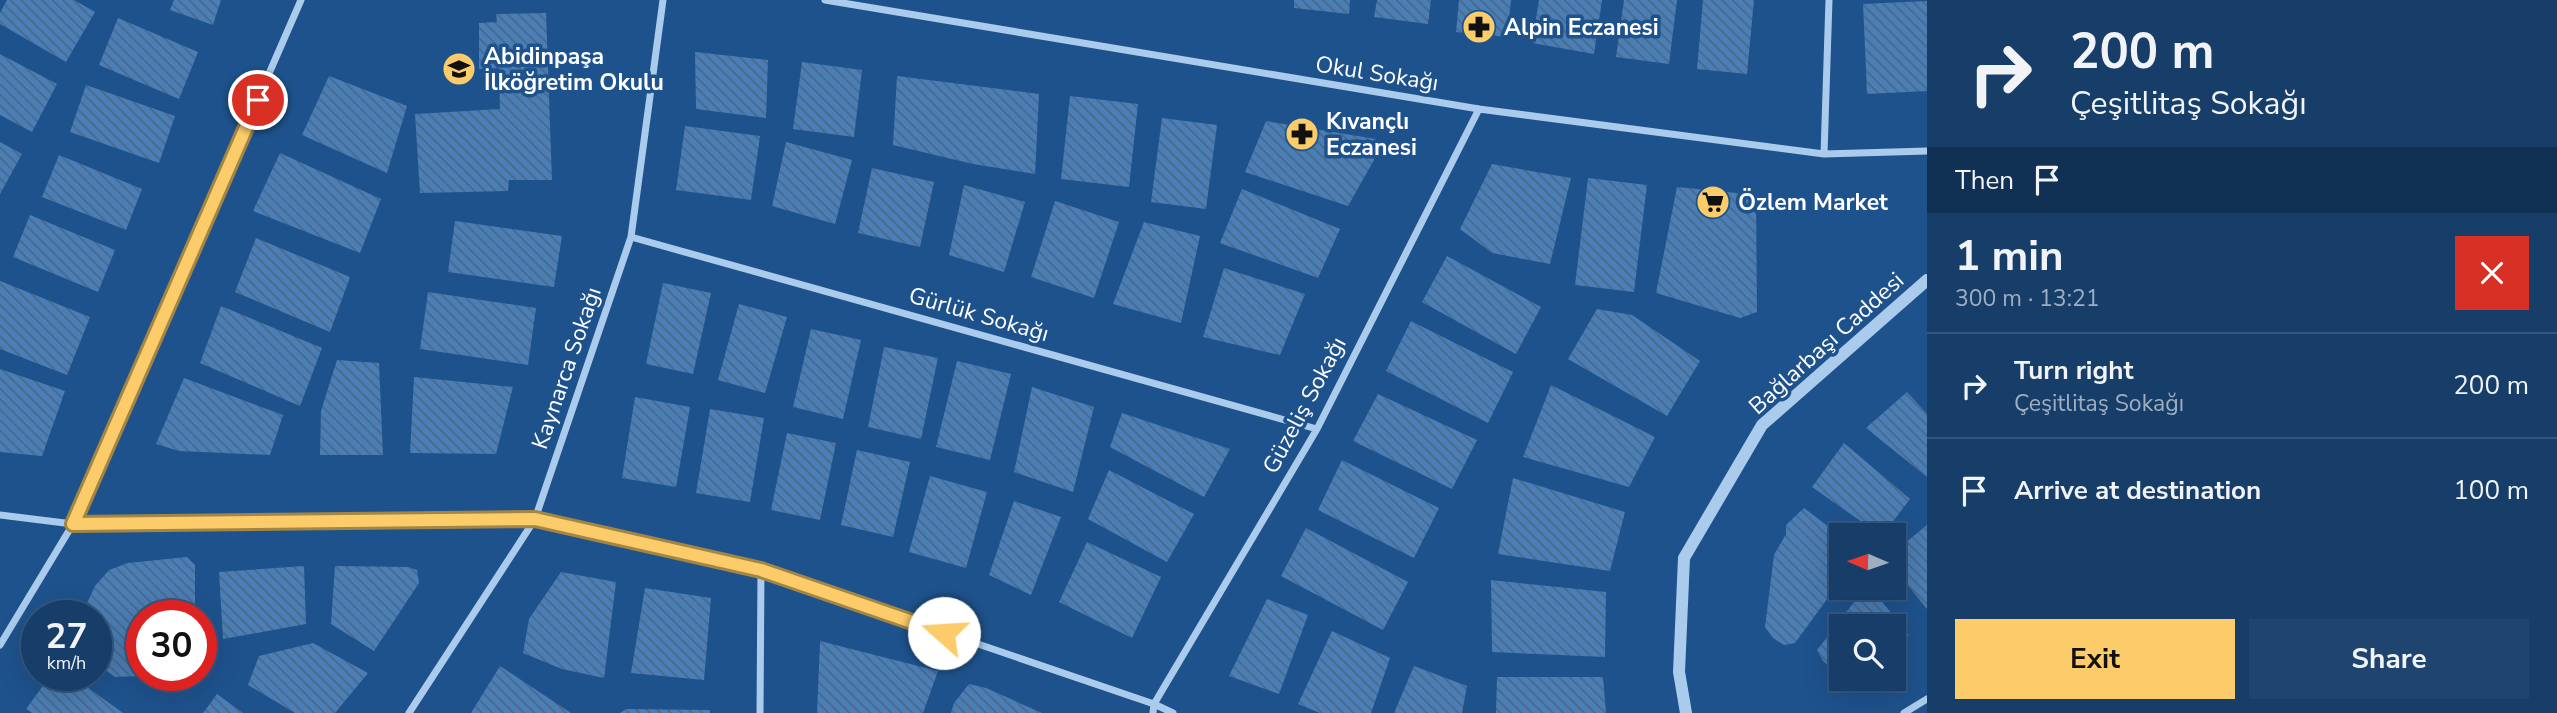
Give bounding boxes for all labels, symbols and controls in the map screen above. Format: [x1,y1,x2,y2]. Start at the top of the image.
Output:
pharmacy icon: Alpin Eczanesi [1460,8,1498,46]
place label: Alpin Eczanesi [1504,12,1659,43]
text: 200 m [2070,18,2214,85]
icon: right [1955,28,2046,119]
place label: Abidinpaşa İlköğretim Okulu [484,41,664,98]
street label: Okul Sokağı [1313,48,1441,99]
school or university icon: Abidinpaşa İlköğretim Okulu [440,50,478,88]
pin [228,70,288,130]
icon: arrive [239,81,277,119]
text: Çeşitlitaş Sokağı [2070,82,2307,125]
place label: Kıvançlı Eczanesi [1326,106,1417,163]
pharmacy icon: Kıvançlı Eczanesi [1283,115,1321,153]
icon: arrive [2028,161,2066,199]
text: Then [1955,163,2014,198]
supermarket icon: Özlem Market [1694,183,1732,221]
place label: Özlem Market [1738,187,1888,218]
text: 1 min [1955,228,2064,285]
button: close [2455,236,2529,310]
street label: Bağlarbaşı Caddesi [1742,265,1911,422]
street label: Gürlük Sokağı [905,280,1052,349]
street label: Kaynarca Sokağı [524,283,609,453]
text: 300 m · 13:21 [1955,283,2100,314]
street label: Güzeliş Sokağı [1255,331,1354,479]
text: Turn right [2014,353,2133,388]
icon: right [1955,367,1993,405]
text: 200 m [2453,368,2529,403]
text: Çeşitlitaş Sokağı [2014,388,2184,419]
icon: arrive [1955,472,1993,510]
text: Arrive at destination [2014,473,2261,508]
text: 100 m [2453,473,2529,508]
north arrow [1829,523,1906,600]
map controls [1829,523,1906,691]
position arrow [907,596,981,670]
speed limit sign: 30 [126,600,217,691]
text: 27 [45,613,88,660]
button: search [1829,614,1906,691]
button: Exit [1955,619,2235,699]
button: Share [2249,619,2529,699]
text: km/h [47,651,86,675]

